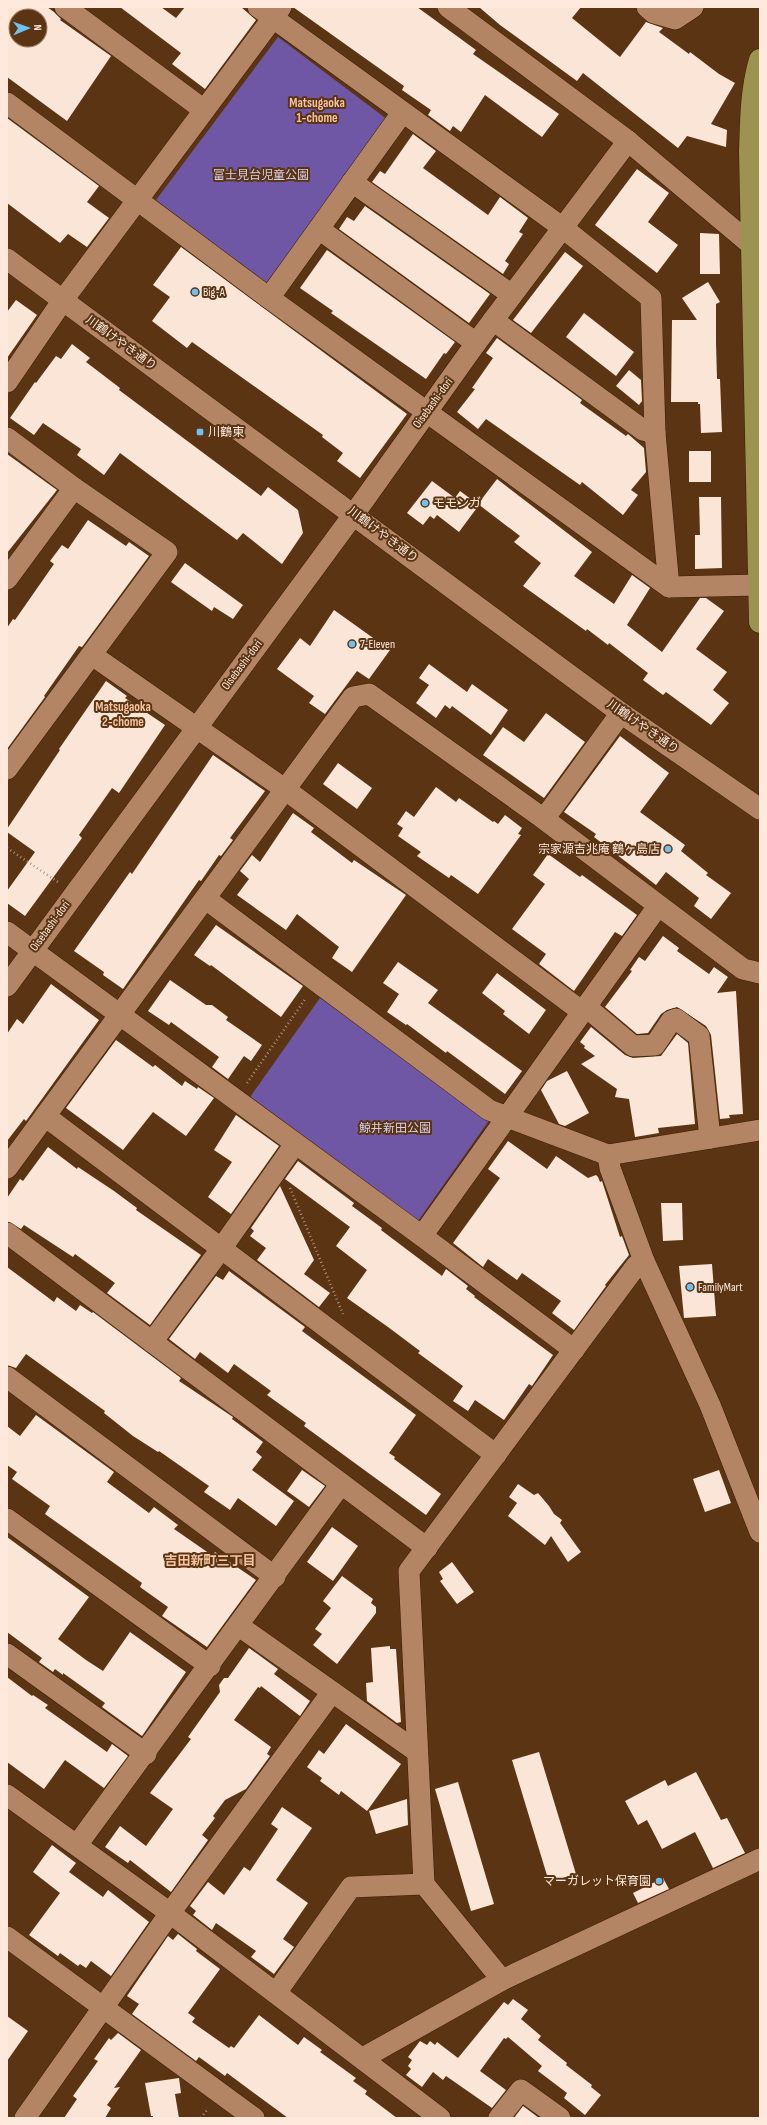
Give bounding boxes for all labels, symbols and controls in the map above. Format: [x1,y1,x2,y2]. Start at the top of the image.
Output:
north arrow [8,8,48,48]
text: N [31,25,44,31]
district label: Matsugaoka 1-chome [289,95,345,126]
park label: 富士見台児童公園 [213,168,309,183]
place label: Big-A [203,285,226,300]
marker: Big-A [190,287,200,297]
street label: 川鶴けやき通り [83,312,159,374]
street label: Oisebashi-dori [410,375,456,431]
place label: 川鶴東 [208,425,244,440]
marker: 川鶴東 [195,427,205,437]
place label: モモンガ [433,496,481,511]
marker: モモンガ [420,498,430,508]
street label: 川鶴けやき通り [345,504,421,566]
street label: Oisebashi-dori [218,637,266,693]
place label: 7-Eleven [360,637,395,652]
marker: 7-Eleven [347,639,357,649]
street label: 川鶴けやき通り [604,697,682,757]
district label: Matsugaoka 2-chome [95,699,151,730]
place label: 宗家源吉兆庵 鶴ヶ島店 [538,842,660,857]
marker: 宗家源吉兆庵 鶴ヶ島店 [663,844,673,854]
street label: Oisebashi-dori [27,898,73,954]
park label: 鯨井新田公園 [359,1121,431,1136]
place label: FamilyMart [698,1280,743,1295]
marker: FamilyMart [685,1282,695,1292]
district label: 吉田新町三丁目 [164,1553,256,1569]
place label: マーガレット保育園 [543,1874,651,1889]
marker: マーガレット保育園 [654,1876,664,1886]

